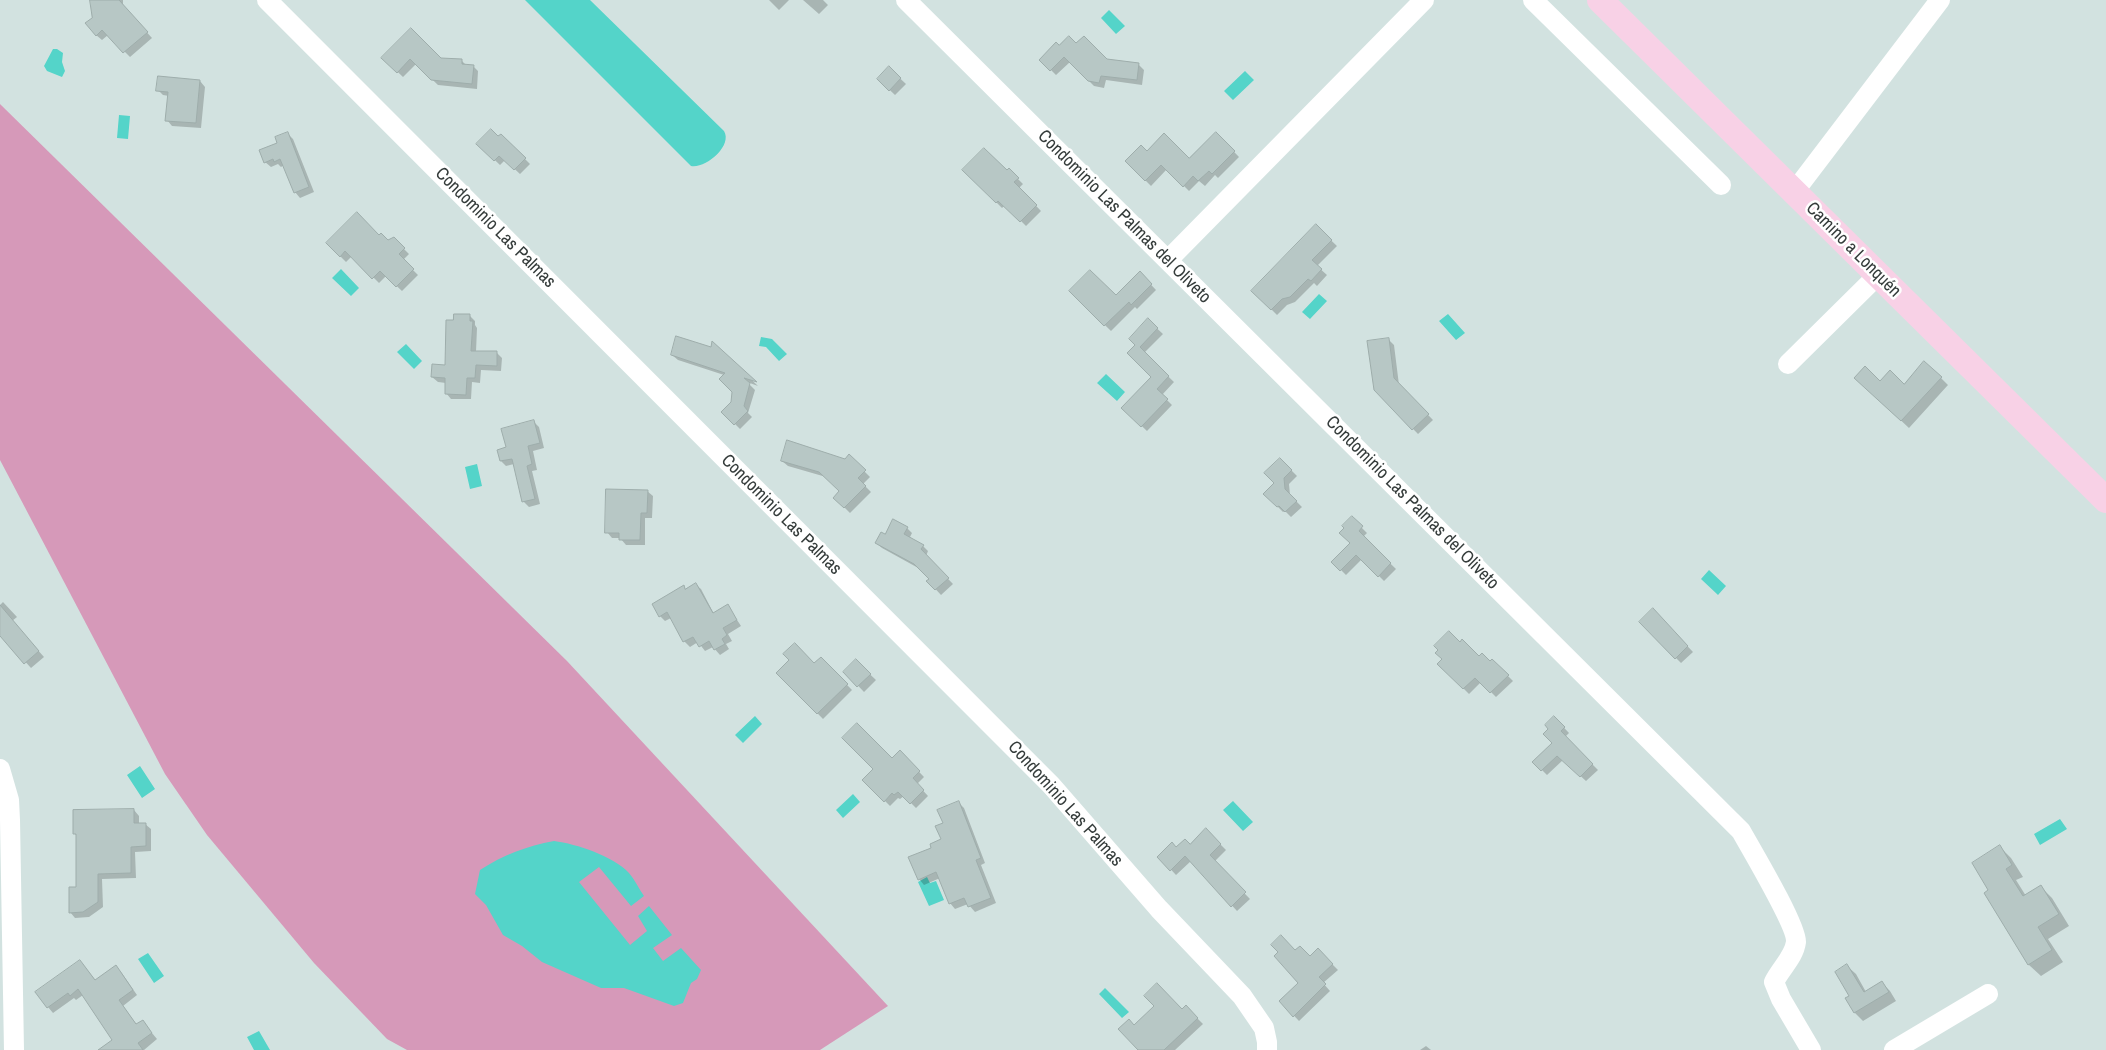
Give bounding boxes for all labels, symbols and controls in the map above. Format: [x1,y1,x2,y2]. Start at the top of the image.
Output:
street label: Condominio Las Palmas del Oliveto [1033,126,1215,308]
street label: Condominio Las Palmas [430,163,560,293]
street label: Camino a Lonquén [1801,198,1905,302]
street label: Condominio Las Palmas del Oliveto [1321,412,1503,594]
street label: Condominio Las Palmas [716,450,846,580]
street label: Condominio Las Palmas [1003,737,1127,871]

